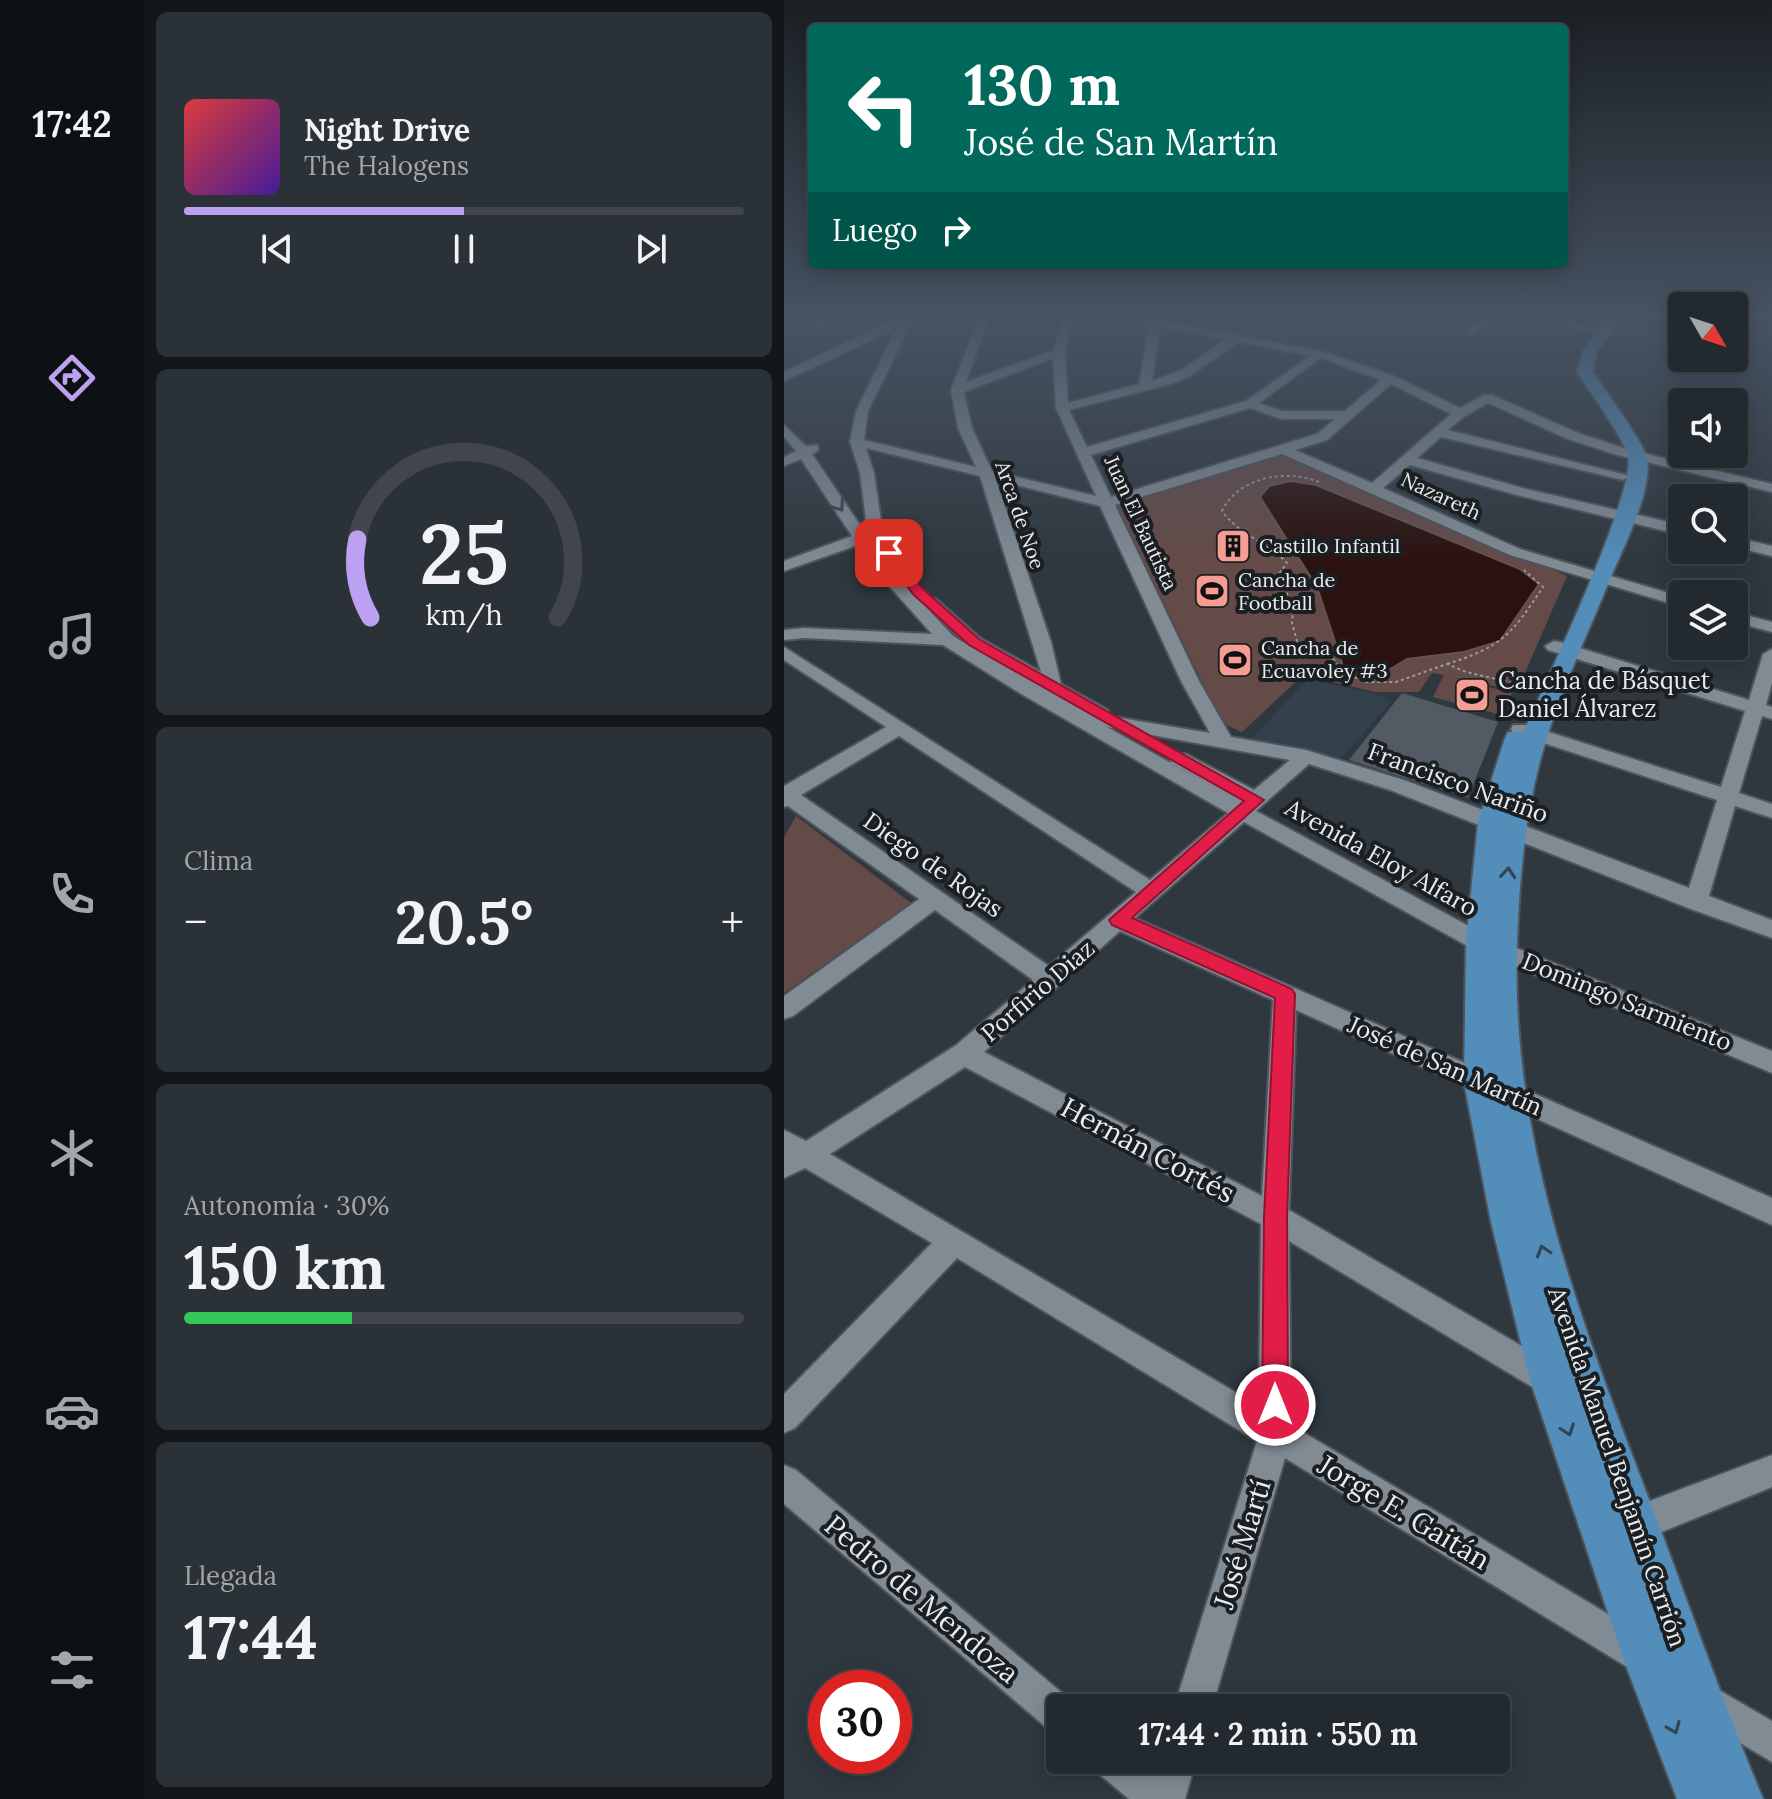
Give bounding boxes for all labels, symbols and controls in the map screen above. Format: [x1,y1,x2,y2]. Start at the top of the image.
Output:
text: 130 m [964,49,1120,120]
icon: left [832,56,936,160]
text: 17:42 [32,101,112,147]
text: Night Drive [304,111,470,149]
text: José de San Martín [964,119,1278,165]
text: The Halogens [304,149,469,182]
icon: right [934,208,978,252]
text: Luego [832,211,918,249]
icon: previous [255,227,299,271]
icon: pause [442,227,486,271]
icon: next [629,227,673,271]
north arrow [1668,292,1748,372]
map controls [1668,292,1748,660]
icon: directions [44,350,100,406]
button: sound [1668,388,1748,468]
street label: Juan El Bautista [1099,451,1184,594]
street label: Arca de Noe [990,456,1051,572]
street label: Nazareth [1397,466,1485,525]
button: search [1668,484,1748,564]
one-way arrow [829,498,844,512]
text: 25 [419,500,509,607]
pin [855,519,923,587]
building icon: Castillo Infantil [1214,527,1252,565]
icon: arrive [867,531,911,575]
place label: Castillo Infantil [1259,533,1400,558]
place label: Cancha de Football [1238,567,1336,615]
sports icon: Cancha de Football [1193,572,1231,610]
button: layers [1668,580,1748,660]
text: km/h [425,596,503,633]
icon: music [44,608,100,664]
place label: Cancha de Ecuavoley #3 [1261,635,1388,683]
sports icon: Cancha de Ecuavoley #3 [1216,641,1254,679]
place label: Cancha de Básquet Daniel Álvarez [1498,665,1711,724]
sports icon: Cancha de Básquet Daniel Álvarez [1453,676,1491,714]
street label: Francisco Nariño [1364,735,1553,830]
street label: Avenida Eloy Alfaro [1279,792,1483,923]
street label: Diego de Rojas [857,805,1009,924]
text: Clima [184,844,253,877]
icon: phone [44,866,100,922]
one-way arrow [1500,866,1517,879]
text: 20.5° [395,884,533,960]
text: − [184,894,207,950]
text: + [721,894,744,950]
street label: Porfirio Diaz [975,933,1101,1048]
street label: Domingo Sarmiento [1518,945,1737,1058]
street label: José de San Martín [1342,1008,1547,1122]
street label: Hernán Cortés [1055,1089,1241,1211]
icon: climate [44,1125,100,1181]
text: Autonomía · 30% [184,1189,389,1222]
text: 150 km [184,1229,386,1305]
one-way arrow [1536,1245,1552,1258]
street label: Avenida Manuel Benjamín Carrión [1541,1282,1694,1651]
position arrow [1233,1363,1317,1447]
icon: car [44,1383,100,1439]
one-way arrow [1558,1422,1574,1436]
street label: Jorge E. Gaitán [1310,1446,1497,1578]
street label: José Martí [1205,1475,1279,1614]
street label: Pedro de Mendoza [817,1507,1027,1691]
text: Llegada [184,1559,277,1592]
text: 17:44 [184,1599,318,1675]
icon: filters [44,1642,100,1698]
speed limit sign: 30 [808,1670,912,1774]
text: 17:44 · 2 min · 550 m [1138,1715,1418,1753]
one-way arrow [1664,1720,1681,1734]

